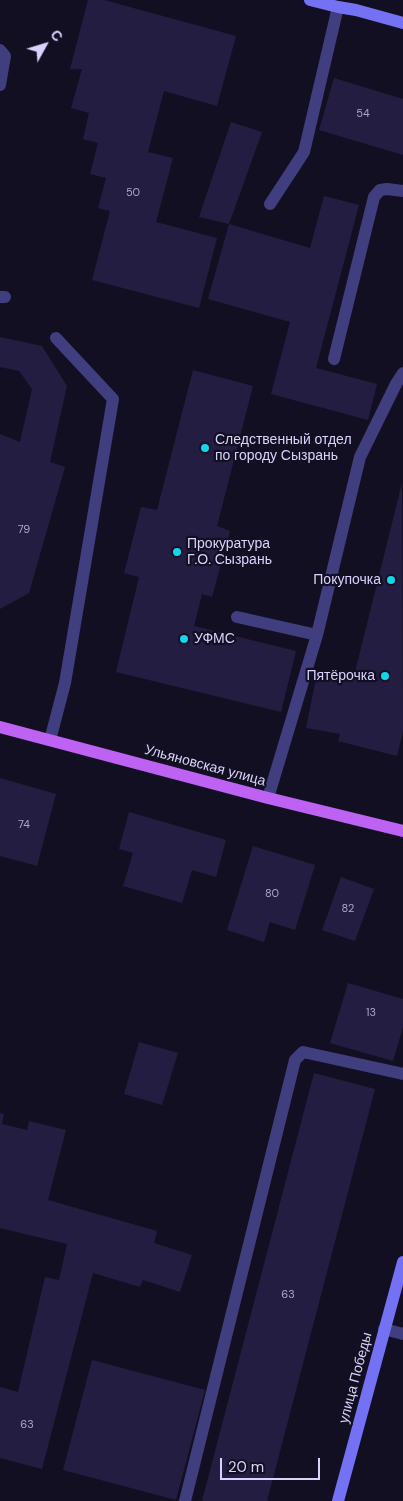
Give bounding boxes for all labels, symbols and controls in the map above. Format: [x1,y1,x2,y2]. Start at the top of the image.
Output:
north arrow [20,20,70,70]
text: С [46,26,67,45]
house number: 54 [356,107,370,121]
house number: 50 [126,186,140,200]
place label: Следственный отдел по городу Сызрань [215,432,352,464]
marker: Следственный отдел по городу Сызрань [199,442,211,454]
house number: 79 [18,523,30,537]
place label: Прокуратура Г.О. Сызрань [187,536,272,568]
marker: Прокуратура Г.О. Сызрань [171,546,183,558]
place label: Покупочка [313,572,381,588]
marker: Покупочка [385,574,397,586]
place label: УФМС [194,631,235,647]
marker: УФМС [178,633,190,645]
place label: Пятёрочка [306,668,375,684]
marker: Пятёрочка [379,670,391,682]
street label: Ульяновская улица [143,742,267,790]
house number: 74 [18,818,30,832]
house number: 80 [265,887,279,901]
house number: 82 [342,902,354,916]
house number: 13 [366,1006,376,1020]
house number: 63 [281,1288,295,1302]
street label: улица Победы [336,1331,376,1425]
house number: 63 [20,1418,34,1432]
scale bar [223,1448,323,1480]
text: 20 m [228,1457,264,1477]

